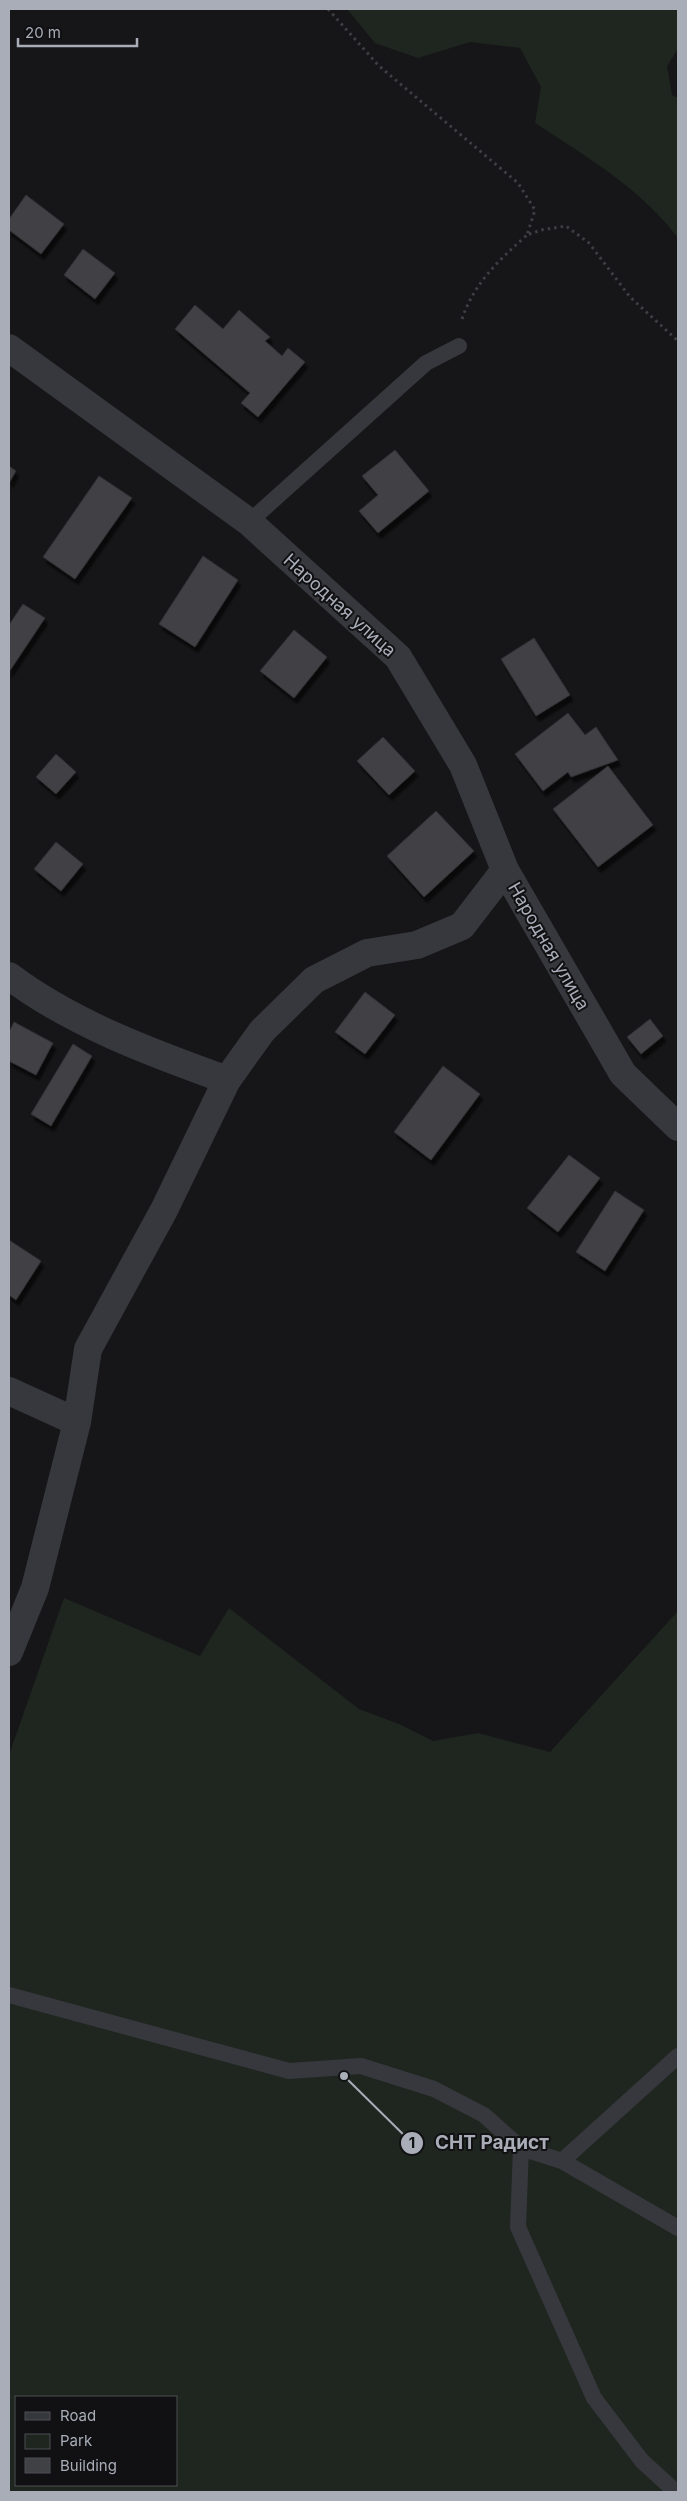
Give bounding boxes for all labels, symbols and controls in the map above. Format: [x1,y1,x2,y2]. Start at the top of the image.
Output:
scale bar [18,15,136,47]
text: 20 m [25,23,61,42]
street label: Народная улица [280,549,400,661]
street label: Народная улица [504,879,594,1013]
callout: СНТ Радист [400,2126,559,2160]
text: СНТ Радист [435,2131,549,2154]
text: 1 [409,2133,415,2152]
legend [15,2396,178,2486]
text: Road [60,2406,96,2425]
text: Park [60,2431,93,2450]
text: Building [60,2456,117,2475]

